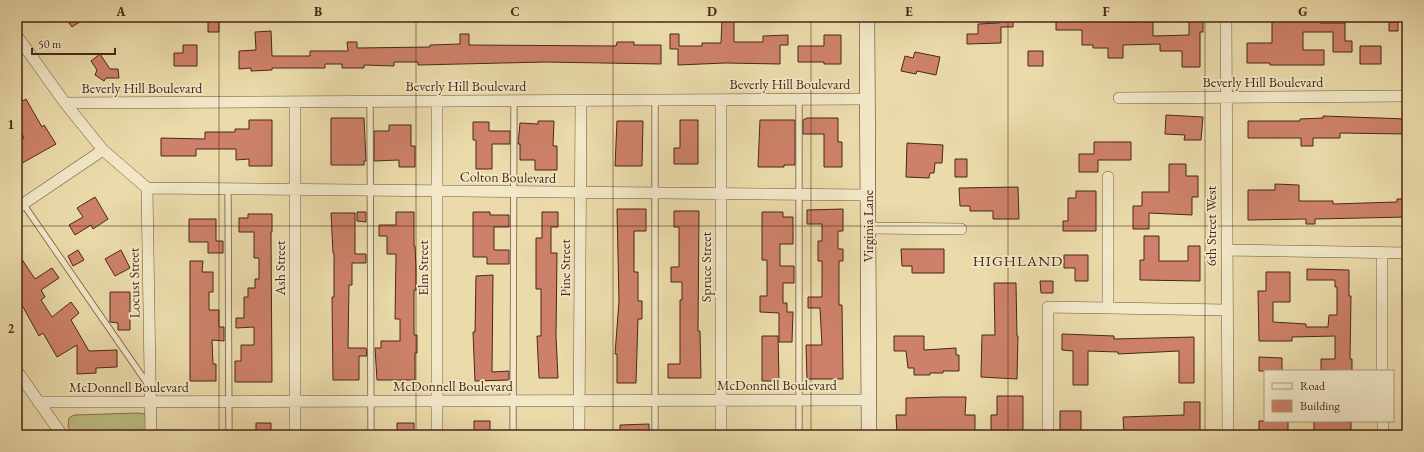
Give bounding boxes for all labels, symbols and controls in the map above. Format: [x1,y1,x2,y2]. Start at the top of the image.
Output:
text: A [115,3,126,20]
text: B [314,3,322,20]
text: C [510,3,520,20]
text: D [707,3,717,20]
text: E [905,3,913,20]
text: F [1102,3,1110,20]
text: G [1298,3,1308,20]
scale bar [32,30,115,56]
text: 50 m [38,36,62,52]
street label: Beverly Hill Boulevard [1203,73,1324,91]
street label: Beverly Hill Boulevard [730,75,851,93]
street label: Beverly Hill Boulevard [406,77,527,95]
street label: Beverly Hill Boulevard [82,79,203,97]
text: 1 [8,116,15,133]
street label: Colton Boulevard [460,167,557,187]
street label: 6th Street West [1202,185,1220,266]
street label: Virginia Lane [859,189,877,262]
street label: Spruce Street [697,231,715,302]
street label: Pine Street [556,239,574,297]
street label: Ash Street [271,240,289,296]
street label: Elm Street [414,240,432,296]
street label: Locust Street [124,247,144,318]
district label: HIGHLAND [973,251,1063,270]
text: 2 [8,320,15,337]
legend [1264,370,1394,422]
street label: McDonnell Boulevard [717,376,838,394]
street label: McDonnell Boulevard [393,377,514,395]
street label: McDonnell Boulevard [69,378,190,396]
text: Road [1300,378,1326,394]
text: Building [1300,398,1341,414]

